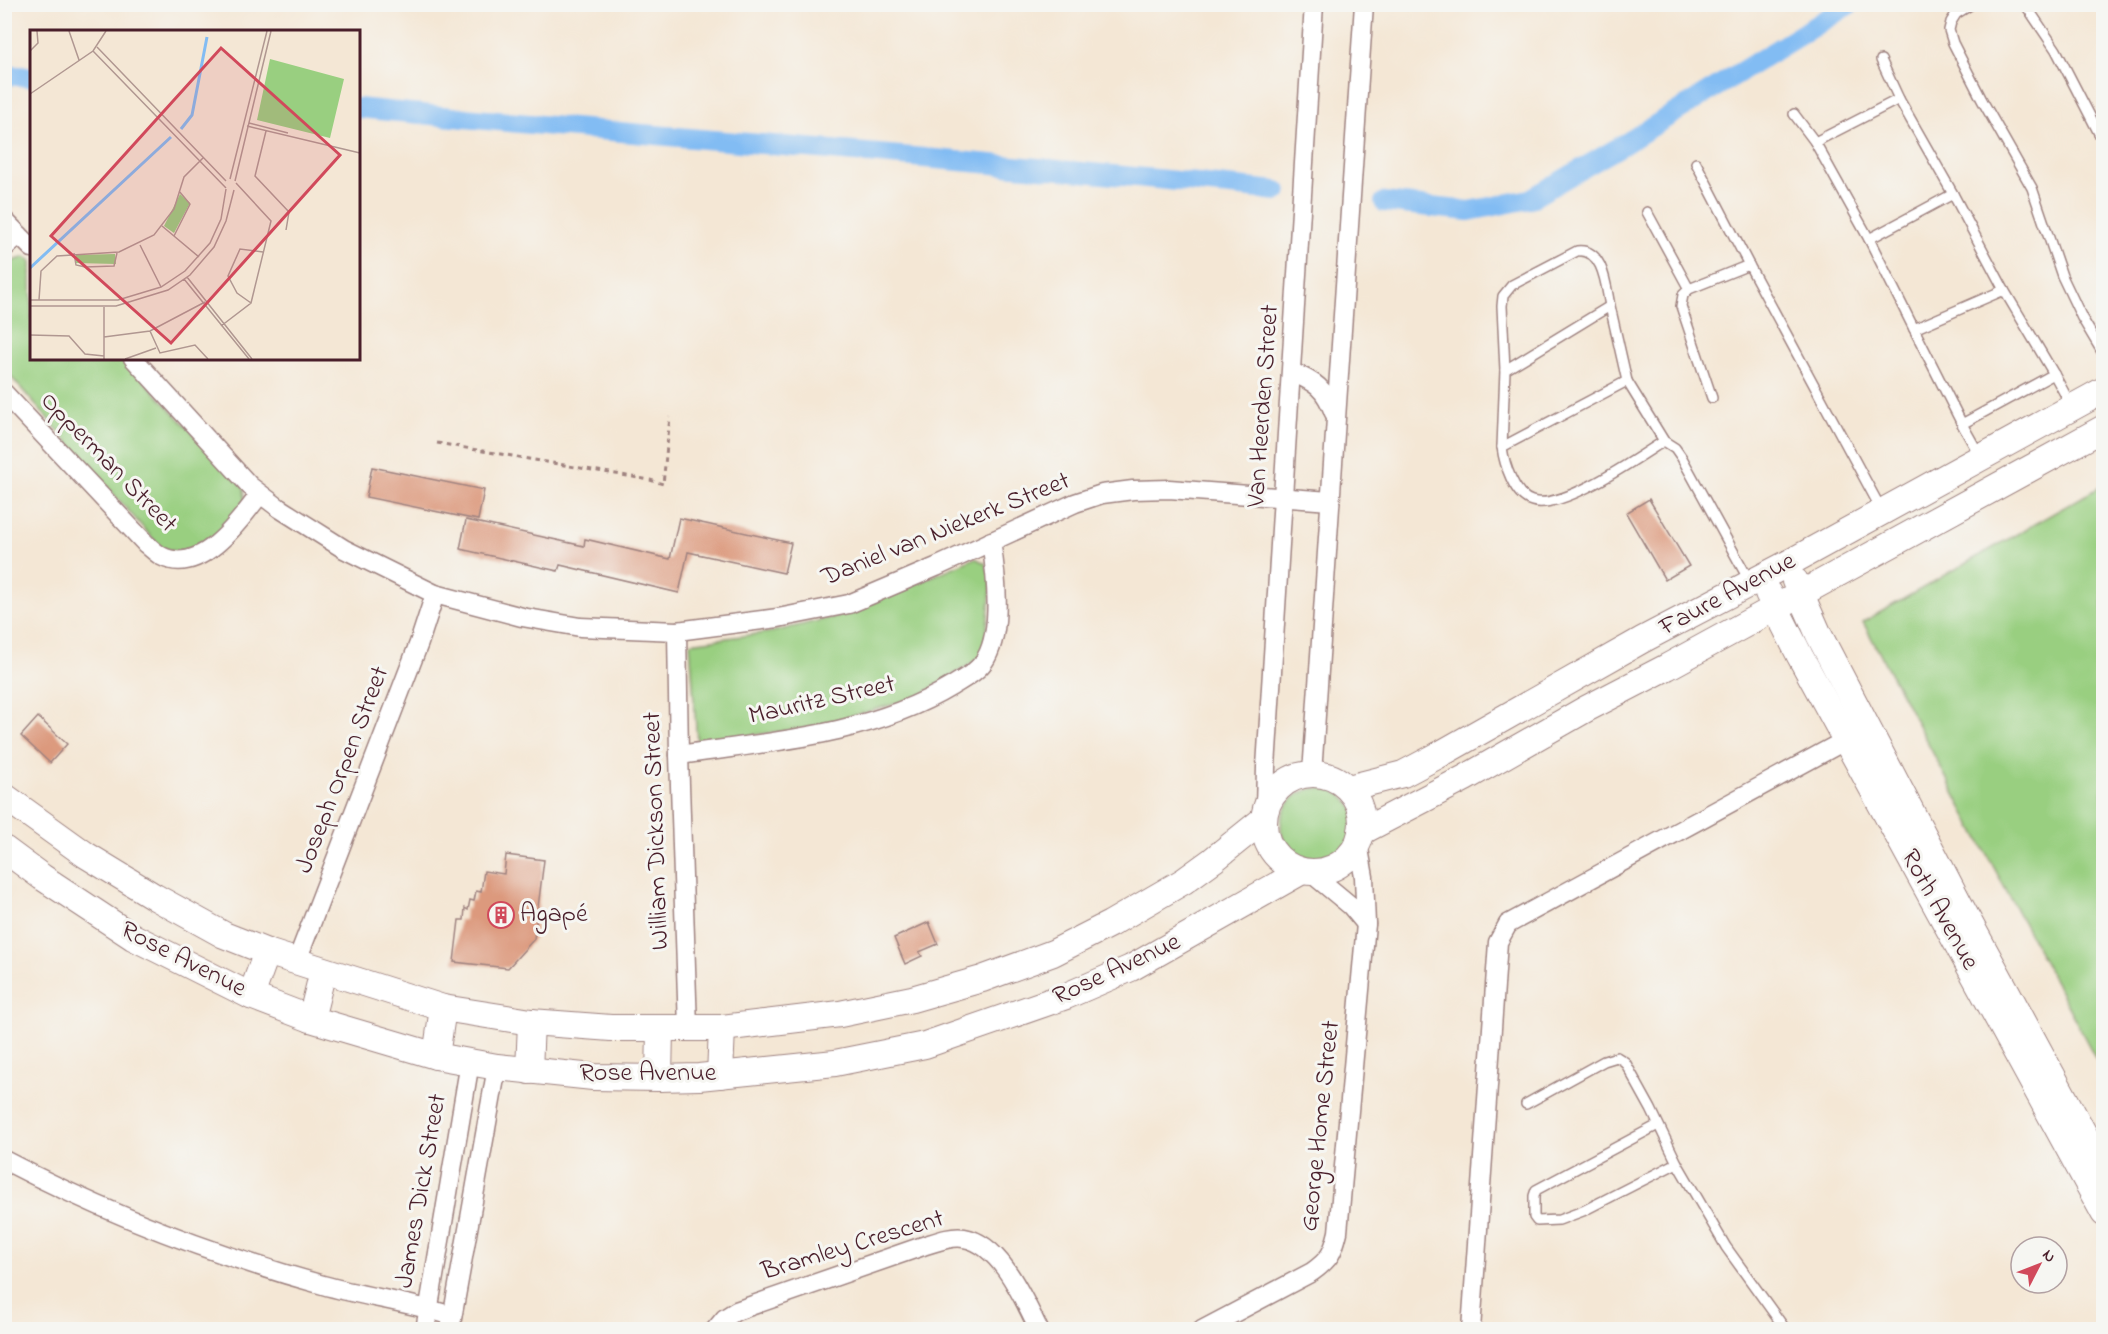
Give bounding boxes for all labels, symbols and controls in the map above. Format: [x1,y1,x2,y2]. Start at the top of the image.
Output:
inset map [30,30,360,360]
street label: Van Heerden Street [1238,303,1290,510]
street label: Opperman Street [30,384,186,543]
street label: Daniel van Niekerk Street [815,463,1076,598]
street label: Faure Avenue [1652,543,1803,647]
street label: Joseph Orpen Street [286,661,400,879]
street label: Mauritz Street [745,666,899,736]
street label: William Dickson Street [634,711,680,951]
street label: Roth Avenue [1890,843,1988,978]
place label: Agapé [520,896,588,934]
building icon: Agapé [486,900,516,930]
street label: Rose Avenue [113,912,253,1008]
street label: Rose Avenue [1047,924,1187,1016]
street label: George Home Street [1291,1018,1351,1233]
street label: Rose Avenue [579,1055,717,1093]
street label: James Dick Street [386,1090,458,1291]
street label: Bramley Crescent [756,1200,949,1292]
north arrow [2009,1235,2069,1295]
text: N [2036,1244,2061,1268]

